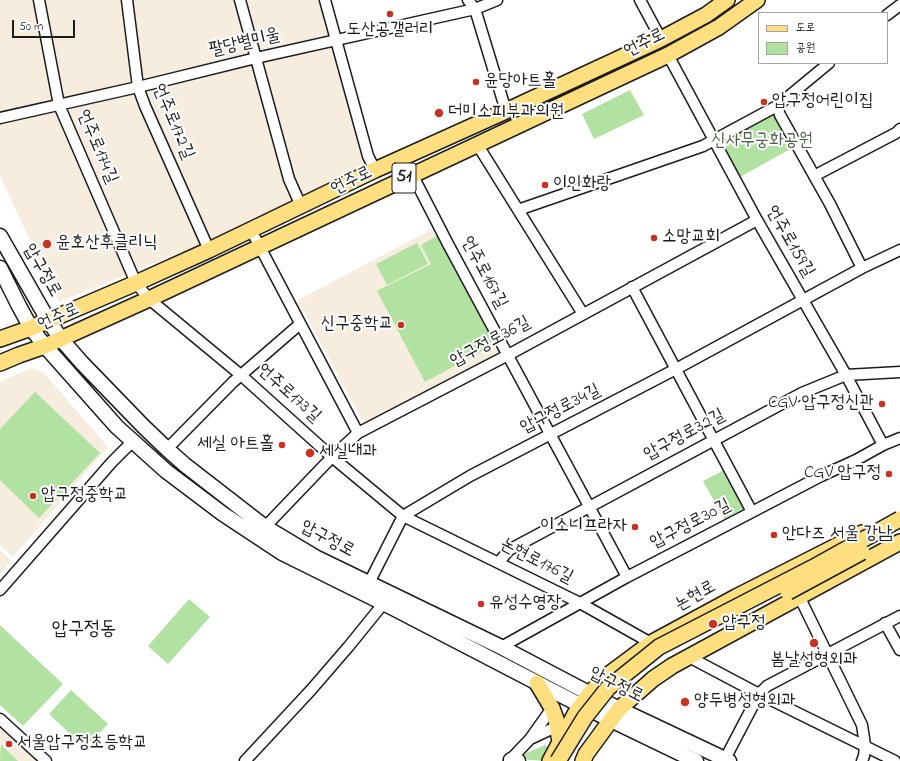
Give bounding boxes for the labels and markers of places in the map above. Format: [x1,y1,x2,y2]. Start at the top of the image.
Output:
marker: 도산공갤러리 [385,9,395,19]
place label: 도산공갤러리 [347,20,433,42]
place label: 윤당아트홀 [484,71,556,93]
marker: 윤당아트홀 [471,77,481,87]
place label: 압구정어린이집 [772,91,873,113]
marker: 압구정어린이집 [759,97,769,107]
place label: 더미소피부과의원 [448,102,564,124]
marker: 더미소피부과의원 [433,107,445,119]
place label: 이인화랑 [553,174,611,196]
marker: 이인화랑 [540,180,550,190]
place label: 소망교회 [662,227,720,249]
place label: 윤호산후클리닉 [56,233,157,255]
marker: 소망교회 [649,233,659,243]
marker: 윤호산후클리닉 [41,238,53,250]
place label: 신구중학교 [321,314,393,336]
marker: 신구중학교 [396,320,406,330]
place label: CGV 압구정신관 [768,393,874,415]
marker: CGV 압구정신관 [877,399,887,409]
place label: 세실 아트홀 [197,434,274,456]
marker: 세실 아트홀 [277,440,287,450]
place label: 세실내과 [319,442,377,464]
marker: 세실내과 [304,447,316,459]
place label: CGV 압구정 [804,463,881,485]
marker: CGV 압구정 [884,469,894,479]
place label: 압구정중학교 [41,485,128,507]
marker: 압구정중학교 [28,491,38,501]
place label: 이소니프라자 [540,516,627,538]
marker: 이소니프라자 [630,522,640,532]
place label: 안다즈 서울 강남 [782,524,892,546]
marker: 안다즈 서울 강남 [769,530,779,540]
place label: 유성수영장 [489,593,561,615]
marker: 유성수영장 [476,599,486,609]
place label: 압구정 [722,613,765,635]
marker: 압구정 [707,618,719,630]
marker: 봄날성형외과 [808,637,820,649]
place label: 봄날성형외과 [771,650,857,672]
place label: 양두병성형외과 [694,691,795,713]
marker: 양두병성형외과 [679,696,691,708]
place label: 서울압구정초등학교 [17,733,147,755]
marker: 서울압구정초등학교 [4,739,14,749]

